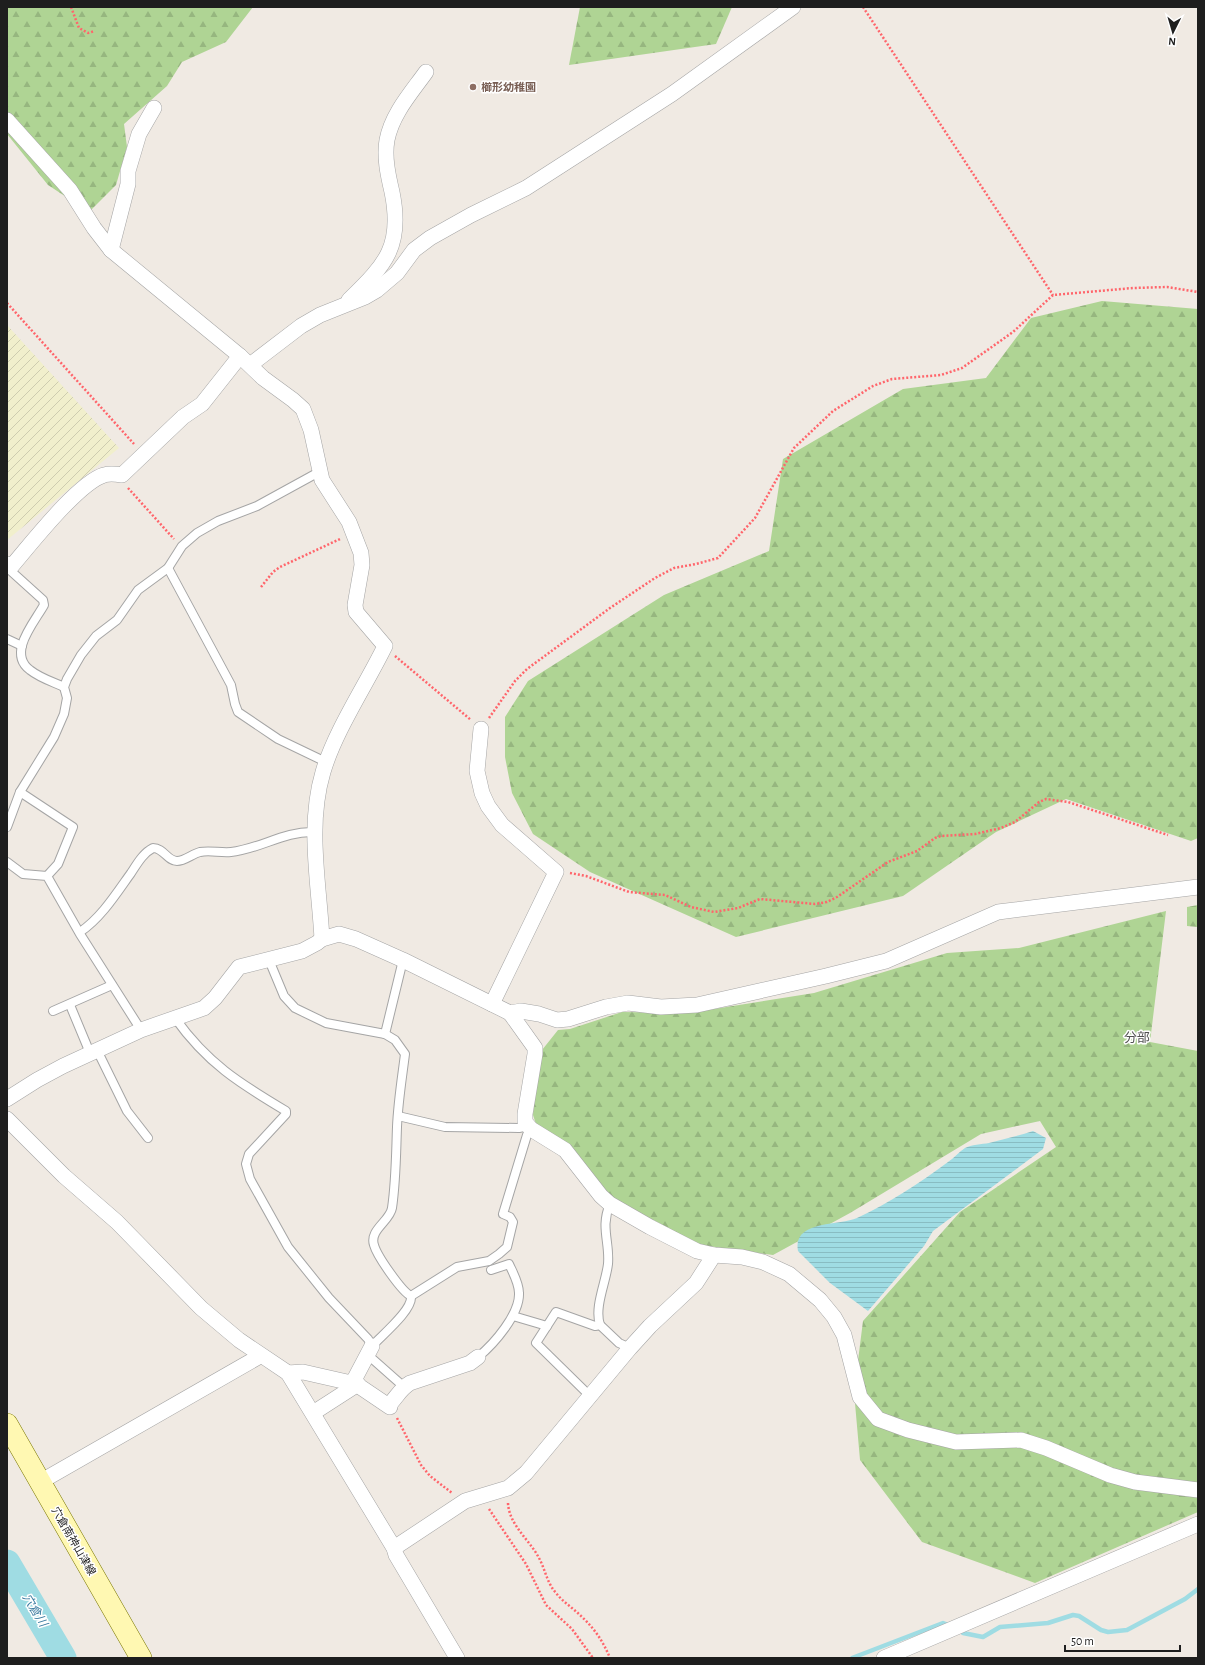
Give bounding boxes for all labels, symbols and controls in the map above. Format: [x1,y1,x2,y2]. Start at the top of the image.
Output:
north arrow [1153,12,1193,52]
text: N [1168,36,1176,47]
place label: 櫛形幼稚園 [481,81,536,93]
marker: 櫛形幼稚園 [468,82,478,92]
district label: 分部 [1124,1031,1150,1045]
street label: 穴倉南神山津線 [50,1505,98,1577]
water label: 穴倉川 [21,1591,51,1630]
scale bar [1065,1627,1180,1653]
text: 50 m [1071,1635,1094,1647]

